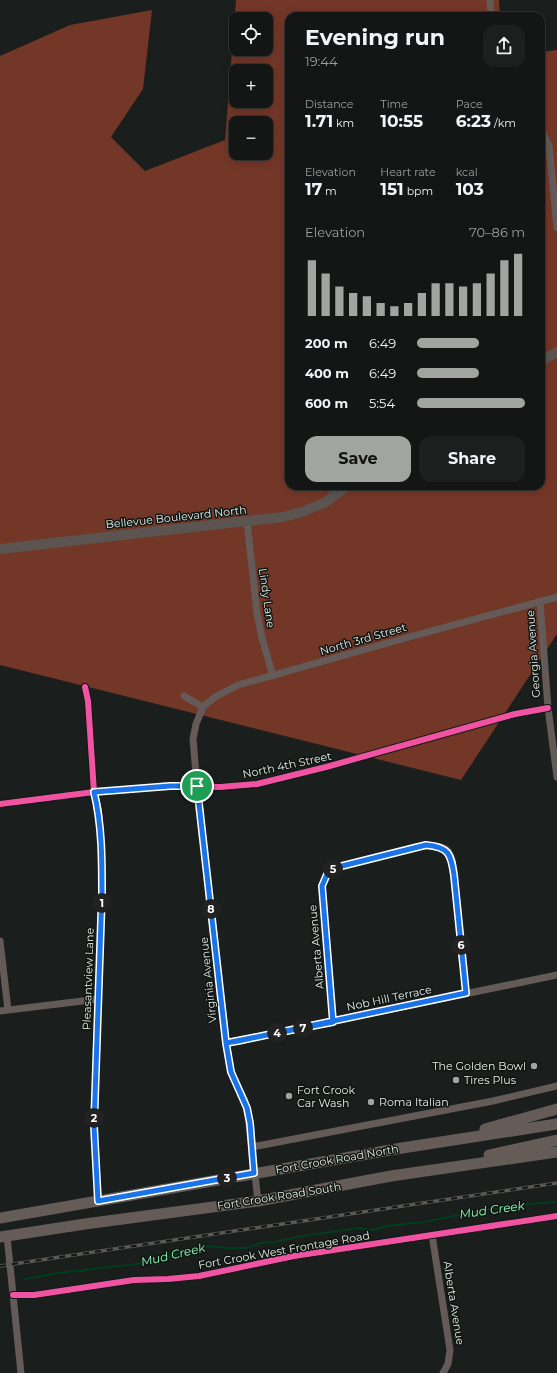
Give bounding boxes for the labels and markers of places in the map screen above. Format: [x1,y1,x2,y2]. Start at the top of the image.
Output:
pin [180,769,214,803]
pin: 5 [323,859,343,879]
pin: 1 [92,893,112,913]
pin: 8 [201,899,221,919]
pin: 6 [451,935,471,955]
pin: 7 [293,1018,313,1038]
pin: 4 [267,1023,287,1043]
place label: The Golden Bowl [432,1059,526,1073]
marker: The Golden Bowl [529,1061,539,1071]
place label: Tires Plus [464,1073,517,1087]
marker: Tires Plus [451,1075,461,1085]
place label: Fort Crook Car Wash [297,1083,355,1110]
marker: Fort Crook Car Wash [284,1091,294,1101]
place label: Roma Italian [379,1095,449,1109]
marker: Roma Italian [366,1097,376,1107]
pin: 2 [84,1108,104,1128]
pin: 3 [217,1168,237,1188]

